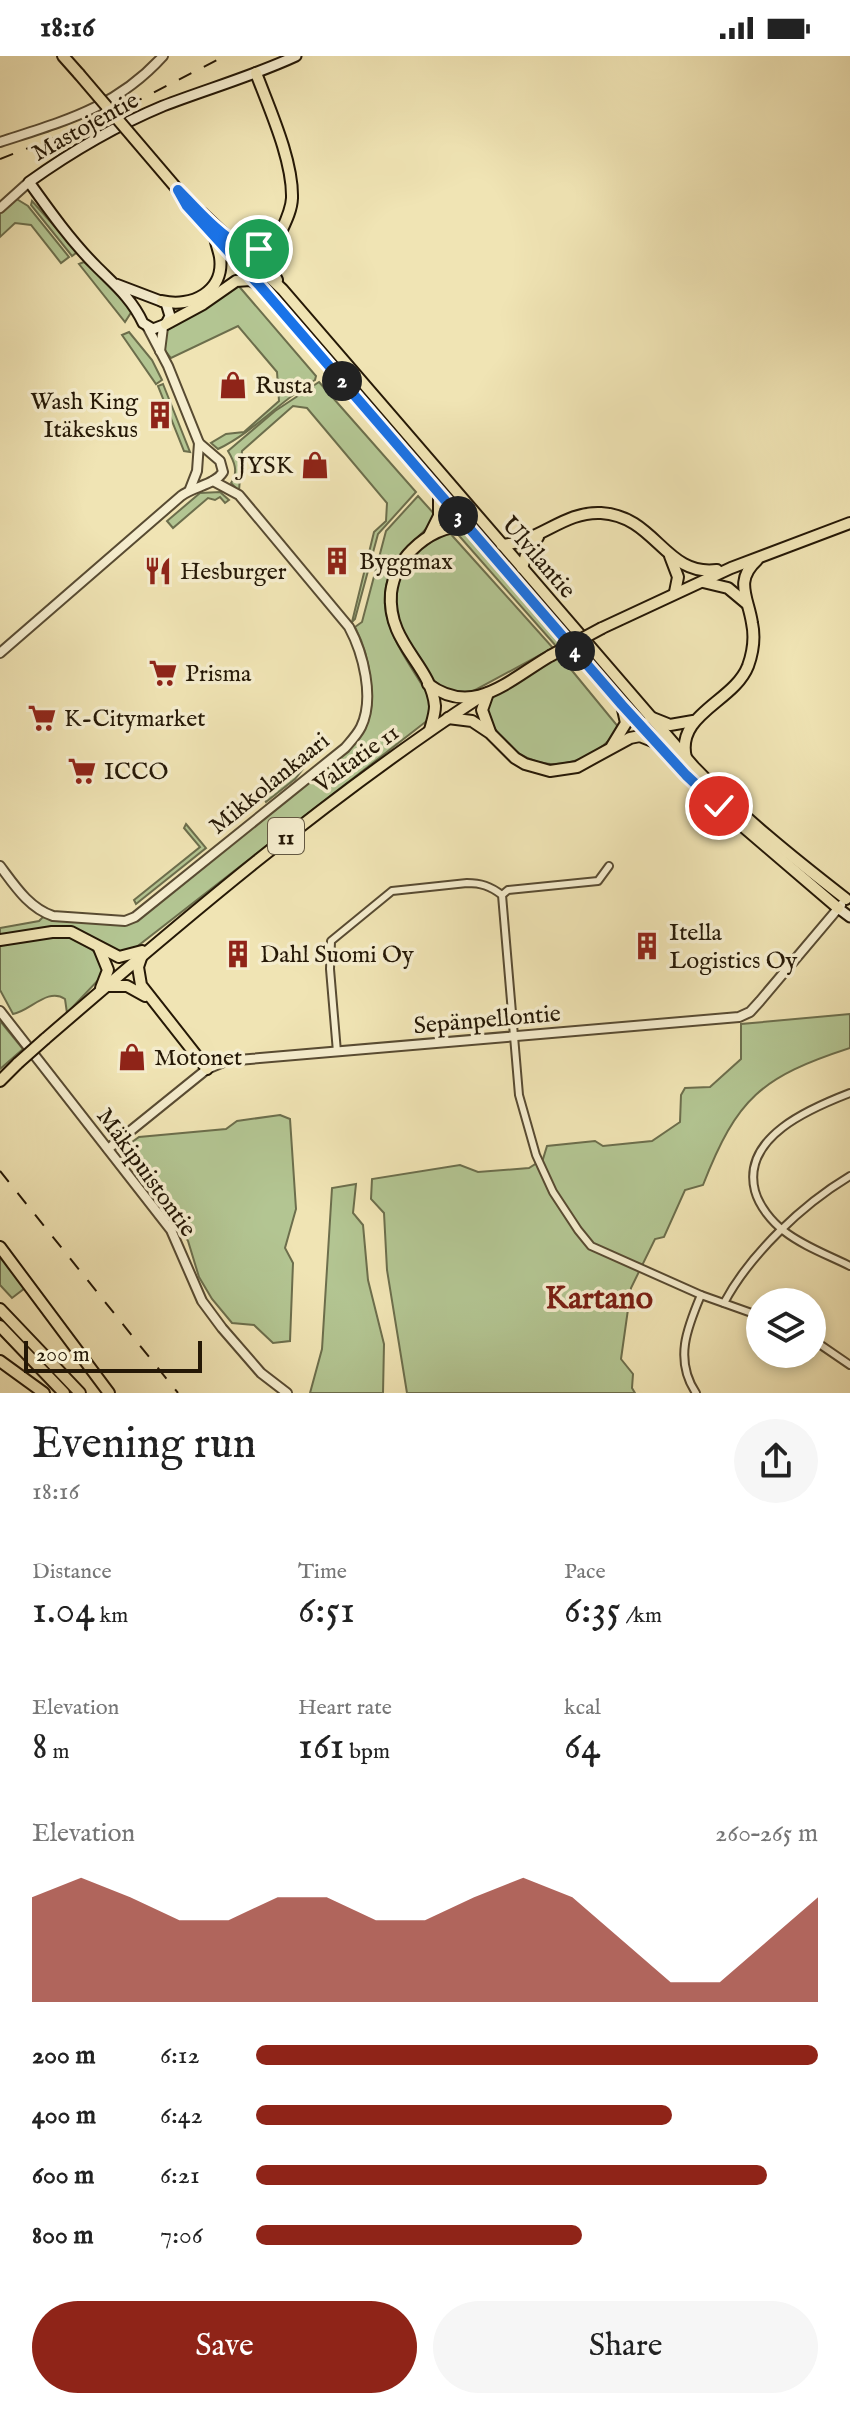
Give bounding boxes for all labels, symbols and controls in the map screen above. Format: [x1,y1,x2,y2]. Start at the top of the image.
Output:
text: 18:16 [40,9,95,47]
street label: Mastojentie [27,85,145,169]
pin [225,215,293,283]
icon: arrive [237,227,281,271]
pin: 2 [322,361,362,401]
text: 2 [337,367,347,395]
shop icon: Rusta [218,370,248,400]
place label: Rusta [255,371,313,402]
place label: Wash King Itäkeskus [30,387,139,446]
building icon: Wash King Itäkeskus [145,400,175,430]
shop icon: JYSK [300,450,330,480]
place label: JYSK [234,451,294,482]
pin: 3 [438,496,478,536]
text: 3 [454,502,462,530]
street label: Ulvilantie [494,510,582,606]
building icon: Byggmax [322,546,352,576]
place label: Byggmax [359,547,453,578]
restaurant icon: Hesburger [143,556,173,586]
place label: Hesburger [180,557,287,588]
pin: 4 [555,631,595,671]
text: 4 [570,637,580,665]
supermarket icon: Prisma [148,658,178,688]
place label: Prisma [185,659,252,690]
supermarket icon: K-Citymarket [27,703,57,733]
place label: K-Citymarket [64,704,206,735]
street label: Valtatie 11 [307,718,406,801]
street label: Mikkolankaari [204,726,336,842]
supermarket icon: ICCO [67,756,97,786]
place label: ICCO [104,757,168,788]
pin [685,772,753,840]
icon: check [697,784,741,828]
road number: 11 [268,818,304,854]
place label: Itella Logistics Oy [669,918,798,977]
building icon: Itella Logistics Oy [632,931,662,961]
building icon: Dahl Suomi Oy [223,939,253,969]
place label: Dahl Suomi Oy [260,940,414,971]
street label: Sepänpellontie [412,999,562,1042]
shop icon: Motonet [117,1042,147,1072]
place label: Motonet [154,1043,242,1074]
street label: Mäkipuistontie [89,1102,203,1243]
district label: Kartano [545,1279,653,1320]
map controls [746,1288,826,1368]
button: layers [746,1288,826,1368]
scale bar [24,1337,202,1373]
text: 200 m [36,1341,90,1369]
text: Evening run [32,1417,256,1473]
button: share [734,1419,818,1503]
text: 18:16 [32,1475,79,1508]
text: Distance [32,1558,112,1586]
text: Time [298,1558,347,1586]
text: Pace [564,1558,606,1586]
text: 1.04 [32,1586,95,1637]
text: 6:51 [298,1586,355,1637]
text: 6:35 [564,1586,621,1637]
text: km [95,1602,128,1630]
text: /km [621,1602,662,1630]
text: Elevation [32,1694,119,1722]
text: Heart rate [298,1694,392,1722]
text: kcal [564,1694,601,1722]
text: 8 [32,1722,48,1773]
text: 161 [298,1722,344,1773]
text: 64 [564,1722,600,1773]
text: m [48,1738,69,1766]
text: bpm [344,1738,390,1766]
text: Elevation [32,1817,135,1850]
text: 260–265 m [715,1817,818,1850]
text: 200 m [32,2039,96,2072]
text: 6:12 [160,2039,200,2072]
text: 400 m [32,2099,96,2132]
text: 6:42 [160,2099,203,2132]
text: 600 m [32,2159,94,2192]
text: 6:21 [160,2159,200,2192]
text: 800 m [32,2219,94,2252]
text: 7:06 [160,2219,203,2252]
button: Save [32,2301,417,2393]
button: Share [433,2301,818,2393]

